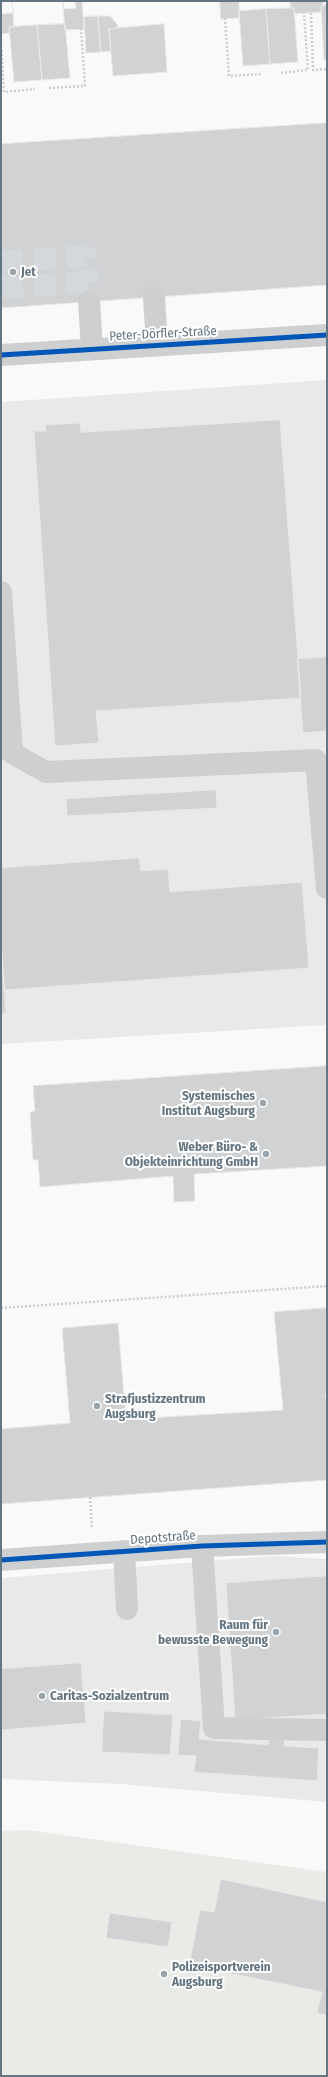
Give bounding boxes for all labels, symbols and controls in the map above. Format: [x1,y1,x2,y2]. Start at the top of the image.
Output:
place label: Jet [21,264,36,280]
marker: Jet [8,267,18,277]
street label: Peter-Dörfler-Straße [109,323,217,345]
place label: Systemisches Institut Augsburg [162,1088,255,1119]
marker: Systemisches Institut Augsburg [258,1098,268,1108]
place label: Weber Büro- & Objekteinrichtung GmbH [125,1139,258,1170]
marker: Weber Büro- & Objekteinrichtung GmbH [261,1149,271,1159]
place label: Strafjustizzentrum Augsburg [105,1391,205,1422]
marker: Strafjustizzentrum Augsburg [92,1401,102,1411]
street label: Depotstraße [130,1528,196,1548]
place label: Raum für bewusste Bewegung [158,1617,268,1648]
marker: Raum für bewusste Bewegung [271,1627,281,1637]
place label: Caritas-Sozialzentrum [50,1688,169,1704]
marker: Caritas-Sozialzentrum [37,1691,47,1701]
place label: Polizeisportverein Augsburg [172,1959,271,1990]
marker: Polizeisportverein Augsburg [159,1969,169,1979]

